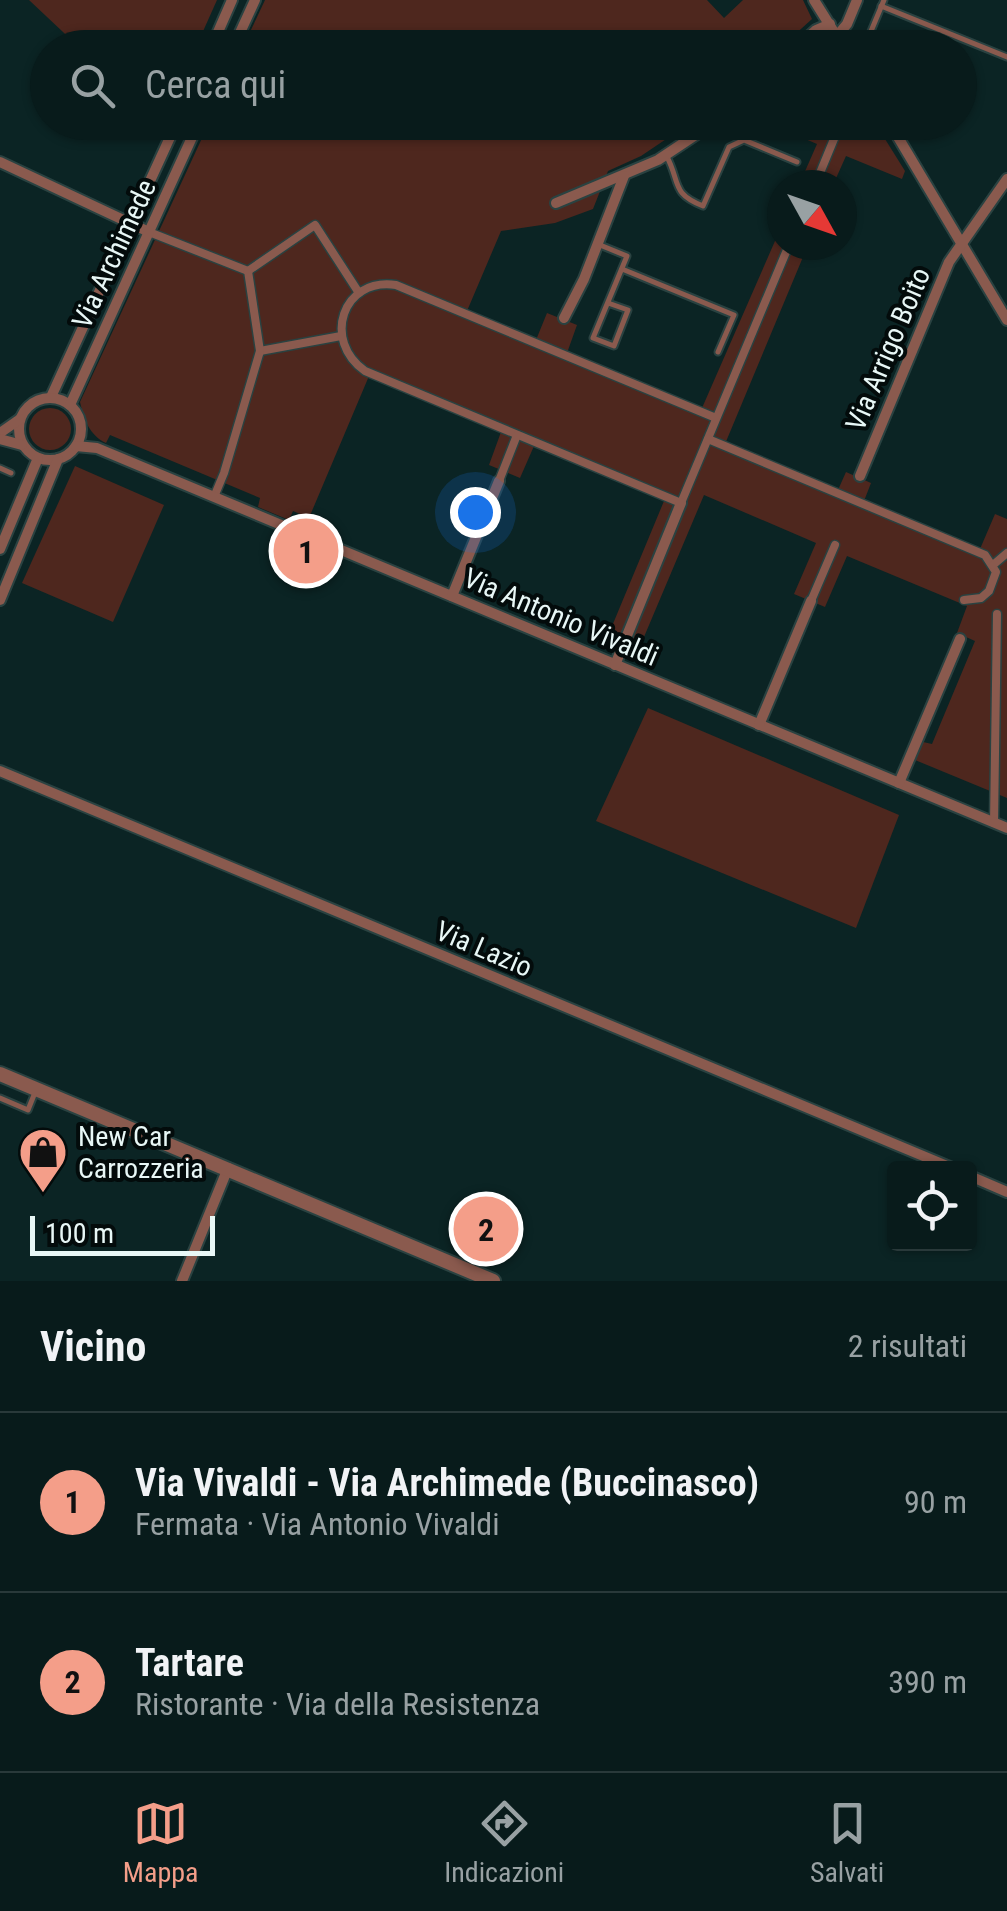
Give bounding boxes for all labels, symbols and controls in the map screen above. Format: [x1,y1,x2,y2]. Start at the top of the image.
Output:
search box [30,30,977,140]
icon: search [65,58,120,113]
text: Cerca qui [145,63,286,107]
north arrow [767,170,857,260]
street label: Via Archimede [65,174,163,334]
street label: Via Arrigo Boito [839,263,937,435]
your location [450,487,501,538]
pin: 1 [274,514,338,588]
street label: Via Antonio Vivaldi [459,561,663,673]
street label: Via Lazio [431,914,537,984]
place label: New Car Carrozzeria [78,1120,204,1185]
shop icon: New Car Carrozzeria [17,1126,69,1194]
map controls [887,1161,977,1251]
button: locate [887,1161,977,1251]
pin: 2 [454,1192,518,1266]
scale bar [30,1211,215,1256]
text: 100 m [45,1217,114,1250]
text: Vicino [40,1322,146,1371]
text: 2 risultati [848,1327,967,1365]
text: Via Vivaldi - Via Archimede (Buccinasco) [135,1461,759,1505]
text: 1 [64,1483,81,1521]
text: 90 m [904,1483,967,1521]
text: Fermata · Via Antonio Vivaldi [135,1505,500,1543]
text: Tartare [135,1641,244,1685]
text: 2 [64,1663,81,1701]
text: 390 m [888,1663,967,1701]
text: Ristorante · Via della Resistenza [135,1685,540,1723]
tab: Mappa [123,1796,198,1889]
tab: Indicazioni [444,1796,564,1889]
tab: Salvati [810,1796,884,1889]

